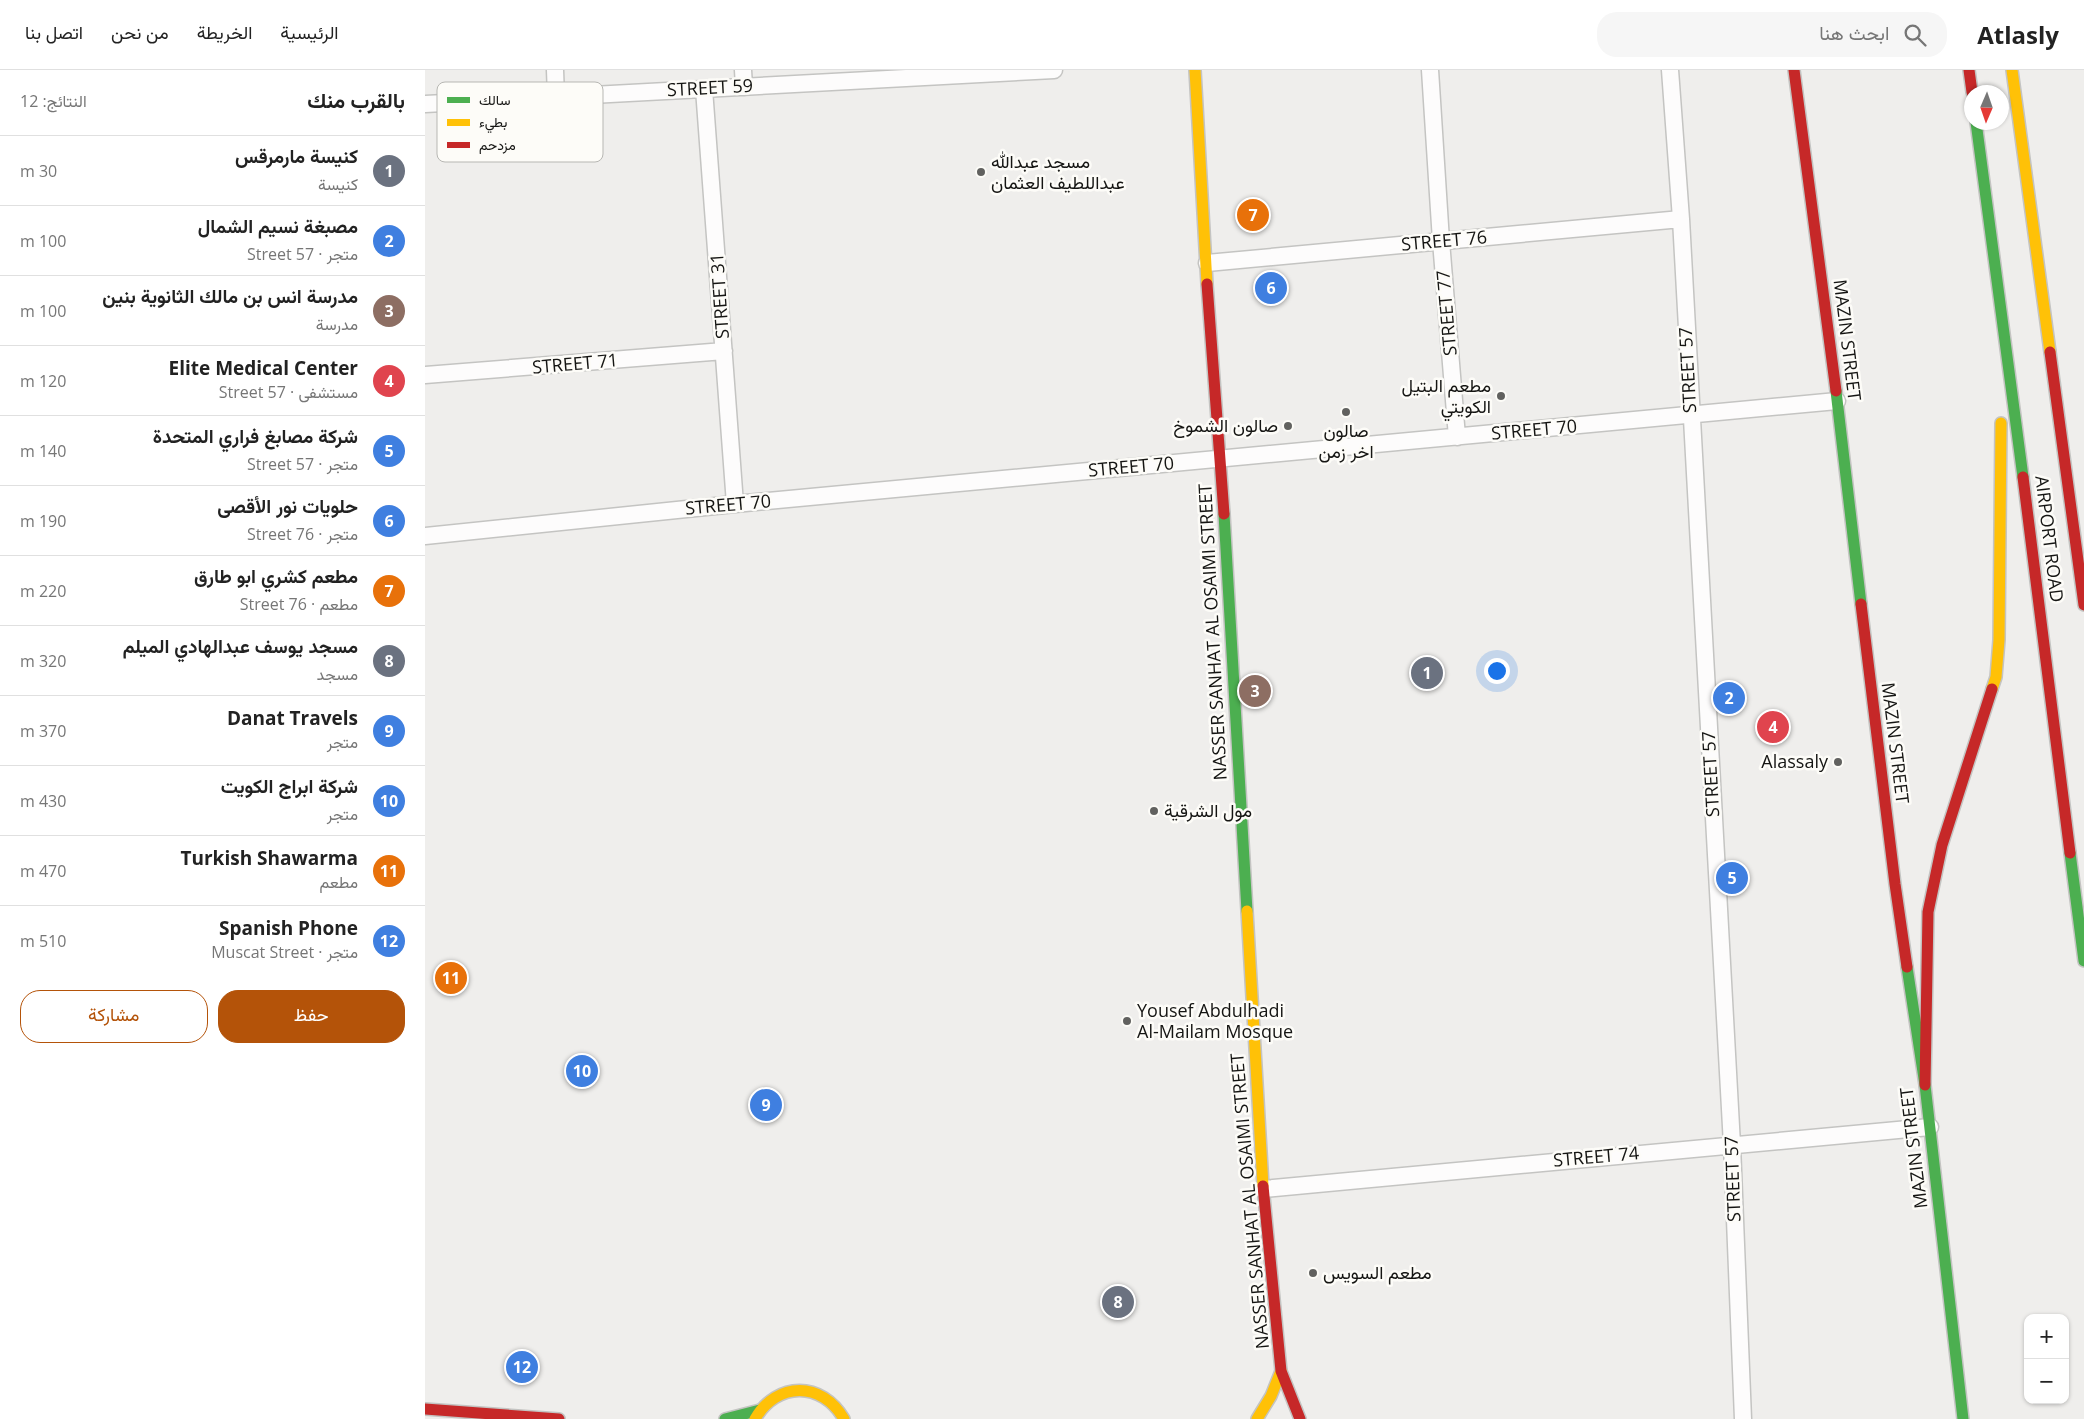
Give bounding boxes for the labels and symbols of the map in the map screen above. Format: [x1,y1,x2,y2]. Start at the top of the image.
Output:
street label: STREET 59 [666,73,754,101]
legend [437,82,603,162]
north arrow [1964,85,2009,130]
text: سالك [479,90,510,109]
text: بطيء [479,112,507,134]
text: مزدحم [479,135,516,154]
place label: مسجد عبدالله عبداللطيف العثمان [991,149,1125,194]
marker: مسجد عبدالله عبداللطيف العثمان [975,166,987,178]
pin: 7 [1237,196,1269,234]
street label: STREET 76 [1400,224,1488,256]
street label: STREET 31 [704,252,734,340]
pin: 6 [1255,269,1287,307]
street label: STREET 77 [1430,269,1462,357]
street label: MAZIN STREET [1829,278,1867,402]
street label: STREET 57 [1673,326,1701,414]
street label: STREET 71 [531,347,619,379]
place label: مطعم البتيل الكويتي [1402,373,1491,422]
marker: مطعم البتيل الكويتي [1495,390,1507,402]
marker: صالون اخر زمن [1340,406,1352,418]
place label: صالون الشموخ [1173,413,1278,438]
street label: STREET 70 [1490,413,1578,445]
place label: صالون اخر زمن [1318,418,1374,463]
marker: صالون الشموخ [1282,420,1294,432]
street label: STREET 70 [1087,450,1175,482]
street label: AIRPORT ROAD [2030,474,2070,604]
street label: NASSER SANHAT AL OSAIMI STREET [1192,483,1232,781]
street label: STREET 70 [684,488,772,520]
pin: 1 [1411,654,1443,692]
your location [1484,658,1510,684]
pin: 3 [1239,672,1271,710]
pin: 2 [1713,679,1745,717]
street label: MAZIN STREET [1877,681,1915,805]
pin: 4 [1757,708,1789,746]
street label: STREET 57 [1696,730,1724,818]
place label: Alassaly [1761,749,1829,773]
marker: Alassaly [1832,756,1844,768]
place label: مول الشرقية [1164,798,1252,822]
marker: مول الشرقية [1148,805,1160,817]
pin: 5 [1716,859,1748,897]
pin: 11 [435,959,467,997]
place label: Yousef Abdulhadi Al-Mailam Mosque [1137,998,1293,1043]
marker: Yousef Abdulhadi Al-Mailam Mosque [1121,1015,1133,1027]
pin: 10 [566,1052,598,1090]
street label: NASSER SANHAT AL OSAIMI STREET [1224,1052,1274,1350]
pin: 9 [750,1086,782,1124]
street label: MAZIN STREET [1894,1086,1932,1210]
street label: STREET 57 [1719,1136,1745,1222]
street label: STREET 74 [1552,1140,1640,1172]
place label: مطعم السويس [1323,1260,1432,1285]
marker: مطعم السويس [1307,1267,1319,1279]
pin: 8 [1102,1283,1134,1321]
pin: 12 [506,1348,538,1386]

